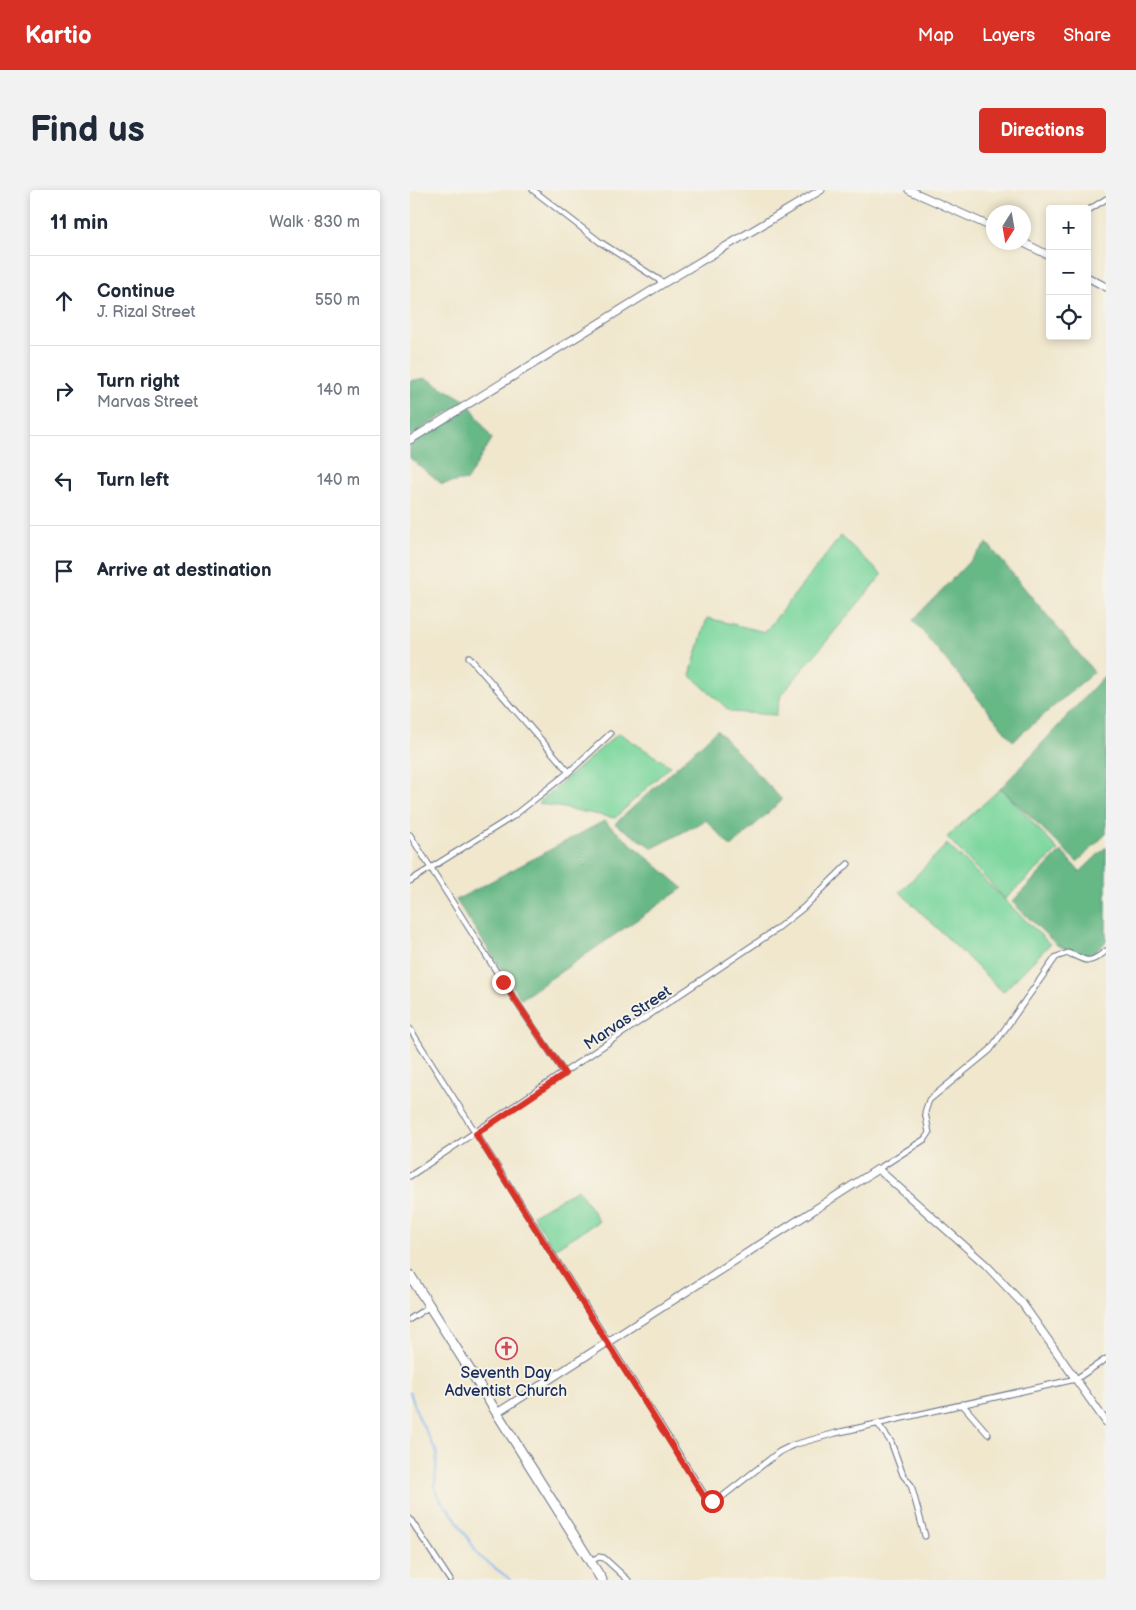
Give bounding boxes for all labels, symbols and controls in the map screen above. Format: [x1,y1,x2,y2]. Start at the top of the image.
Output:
text: Kartio [25,21,92,50]
text: Map [918,25,954,46]
text: Layers [982,25,1035,46]
text: Share [1063,25,1111,46]
button: Directions [979,108,1106,153]
text: Find us [30,109,145,152]
north arrow [986,205,1031,250]
map controls [1046,205,1091,340]
button: + [1046,205,1091,250]
text: 11 min [50,210,108,235]
text: Walk · 830 m [269,213,360,232]
button: − [1046,250,1091,295]
text: Continue [97,280,175,303]
icon: ahead [50,287,78,315]
text: 550 m [315,291,360,310]
button: locate [1046,295,1091,340]
text: J. Rizal Street [97,303,195,322]
text: Turn right [97,370,180,393]
icon: right [50,377,78,405]
text: 140 m [317,381,360,400]
text: Marvas Street [97,393,198,412]
icon: left [50,467,78,495]
text: Turn left [97,469,169,492]
text: 140 m [317,471,360,490]
icon: arrive [50,557,78,585]
text: Arrive at destination [97,559,272,582]
route end [492,971,515,994]
street label: Marvas Street [581,982,675,1054]
church icon: Seventh Day Adventist Church [494,1336,518,1360]
place label: Seventh Day Adventist Church [445,1364,567,1401]
route start [701,1490,724,1513]

